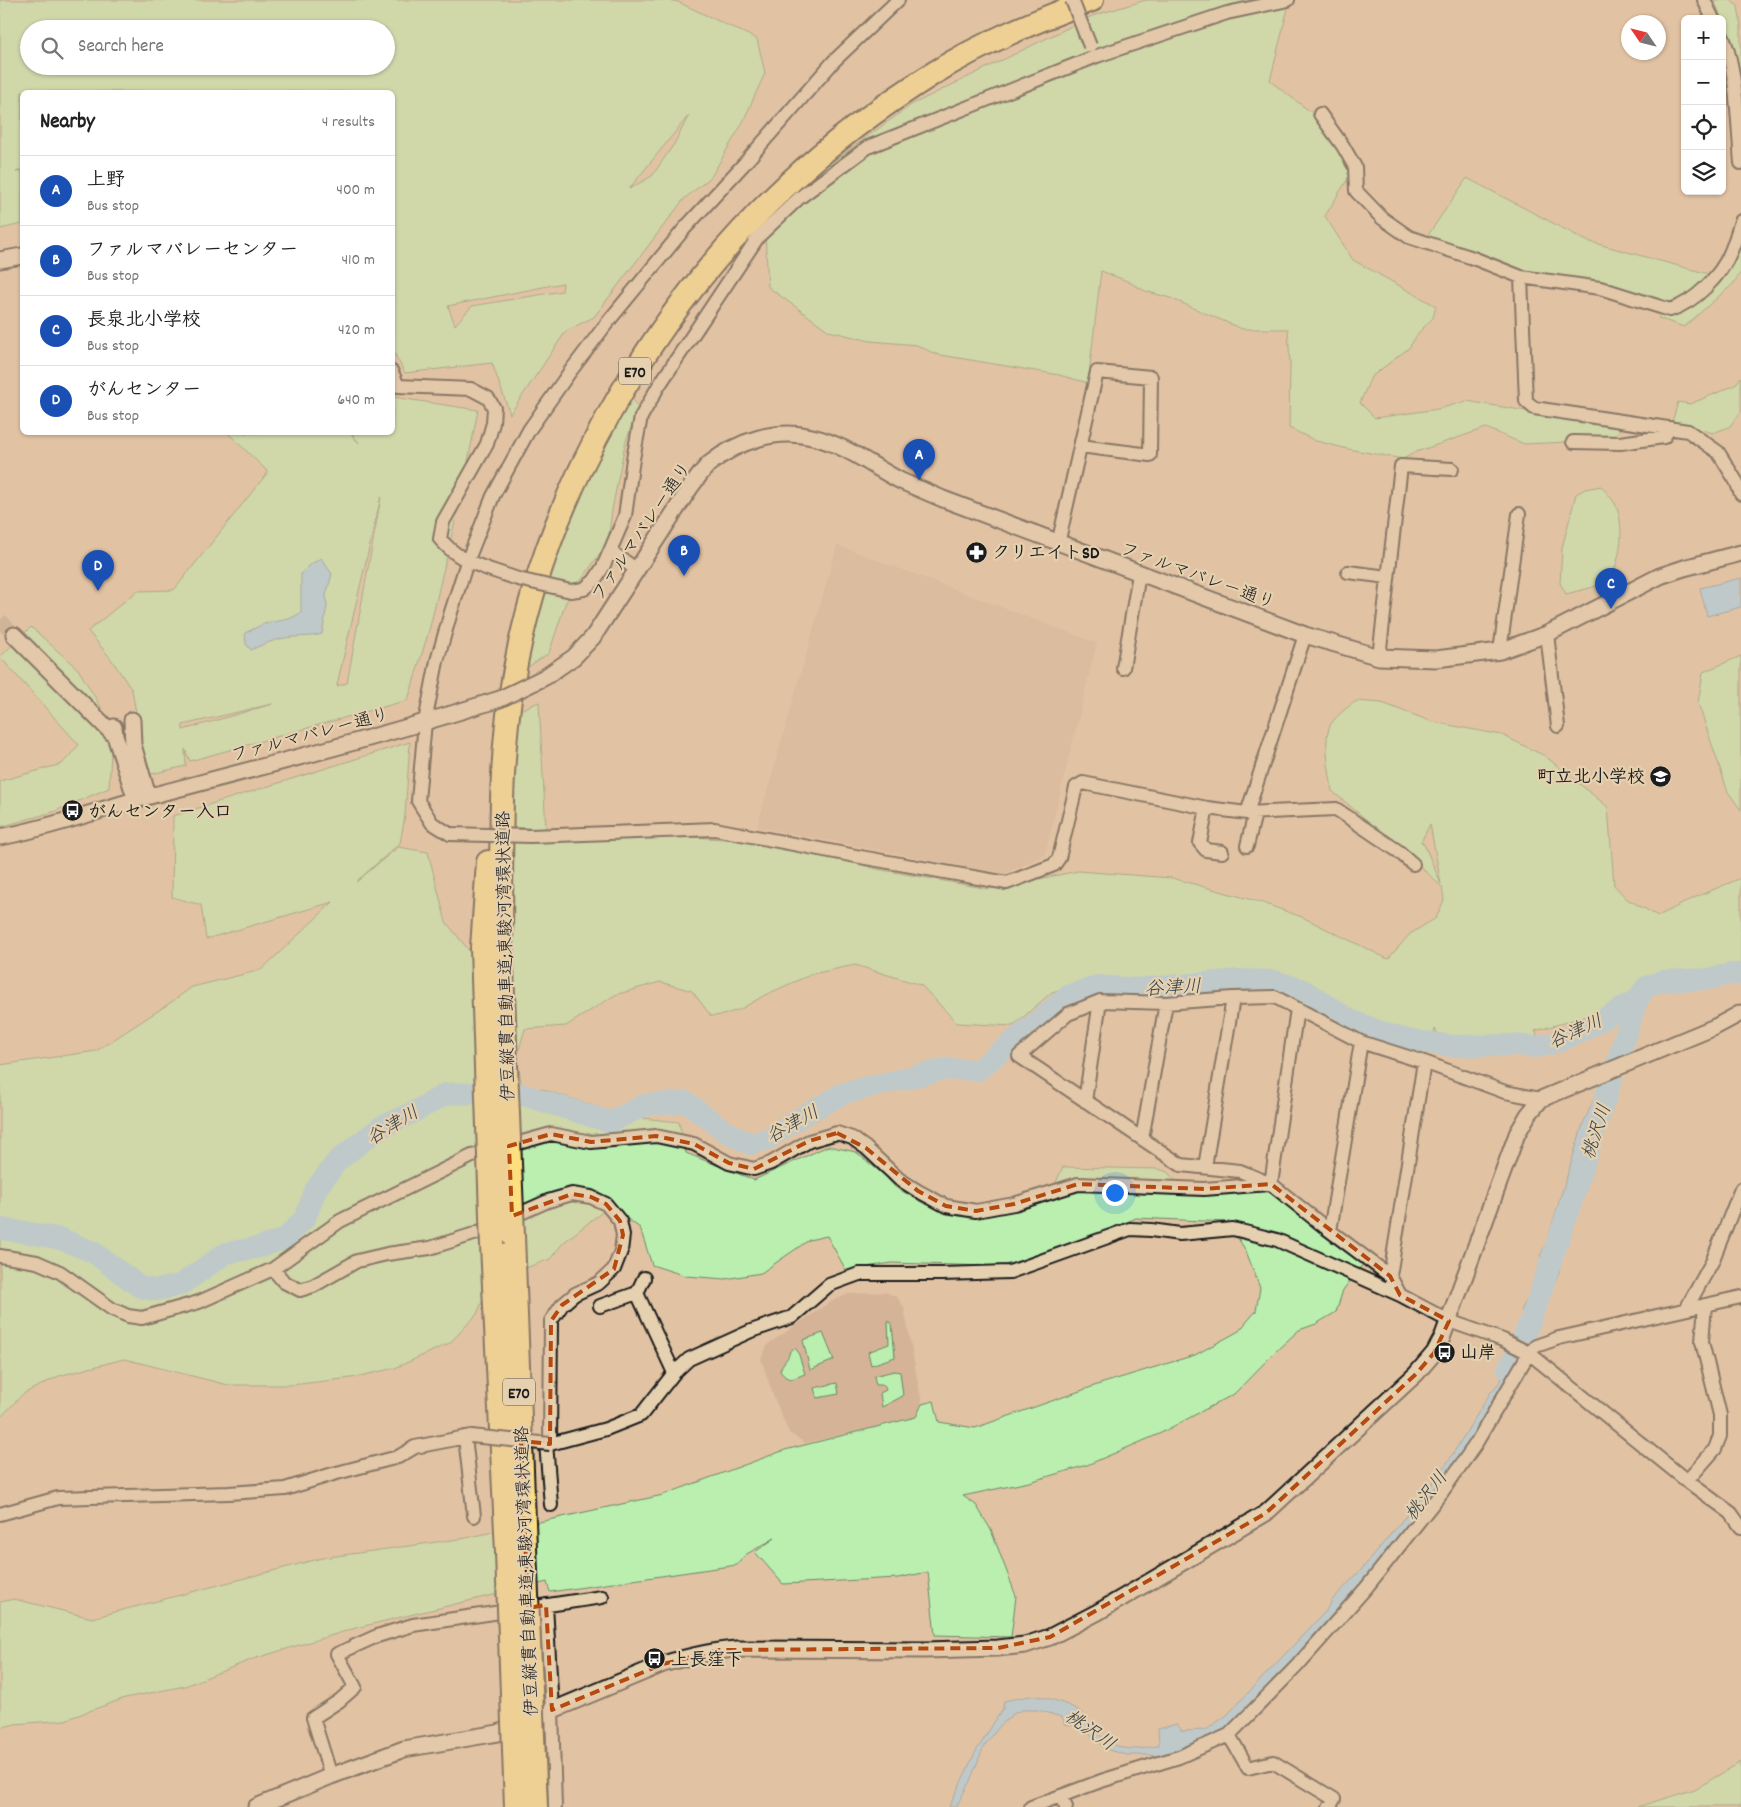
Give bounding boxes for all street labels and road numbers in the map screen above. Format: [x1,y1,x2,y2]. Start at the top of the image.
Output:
road number: E70 [619,358,651,384]
street label: ファルマバレー通り [587,458,699,607]
street label: ファルマバレー通り [1116,538,1278,617]
street label: ファルマバレー通り [229,703,393,770]
street label: 伊豆縦貫自動車道;東駿河湾環状道路 [492,810,523,1102]
road number: E70 [503,1378,535,1405]
street label: 伊豆縦貫自動車道;東駿河湾環状道路 [511,1425,546,1717]

